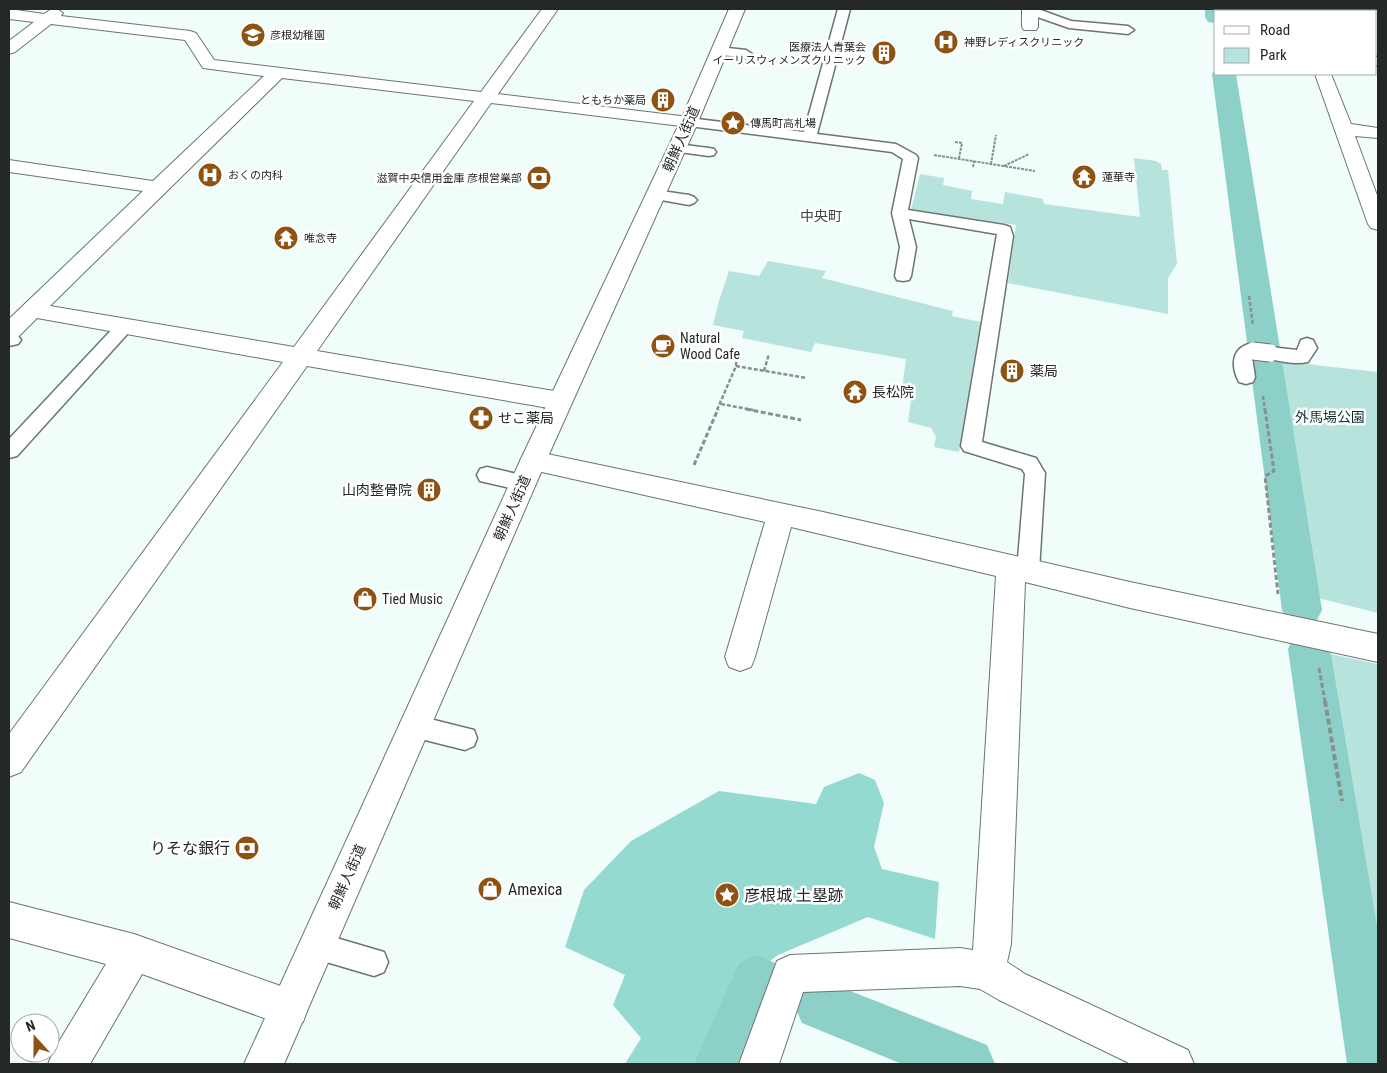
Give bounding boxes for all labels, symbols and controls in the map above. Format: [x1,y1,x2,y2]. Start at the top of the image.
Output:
legend [1214,10,1377,75]
text: Road [1260,21,1290,39]
school or university icon: 彦根幼稚園 [240,22,266,48]
place label: 彦根幼稚園 [270,29,325,42]
hospital icon: 神野レディスクリニック [933,29,959,55]
place label: 神野レディスクリニック [964,36,1084,49]
building icon: 医療法人青葉会 イーリスウィメンズクリニック [871,40,897,66]
place label: 医療法人青葉会 イーリスウィメンズクリニック [712,41,866,67]
text: Park [1260,46,1287,64]
building icon: ともちか薬局 [650,87,676,113]
place label: ともちか薬局 [580,94,646,107]
street label: 朝鮮人街道 [659,104,703,174]
place icon: 傳馬町高札場 [720,110,746,136]
place label: 傳馬町高札場 [750,117,816,130]
hospital icon: おくの内科 [197,162,223,188]
temple icon: 蓮華寺 [1071,164,1097,190]
bank icon: 滋賀中央信用金庫 彦根営業部 [526,165,552,191]
place label: おくの内科 [228,169,283,182]
place label: 蓮華寺 [1102,171,1135,184]
place label: 滋賀中央信用金庫 彦根営業部 [376,172,522,185]
district label: 中央町 [800,208,842,224]
temple icon: 唯念寺 [273,225,299,251]
place label: 唯念寺 [304,232,337,245]
place label: Natural Wood Cafe [680,330,741,362]
cafe icon: Natural Wood Cafe [650,333,676,359]
building icon: 薬局 [999,358,1025,384]
place label: 薬局 [1030,363,1058,379]
temple icon: 長松院 [842,379,868,405]
place label: 長松院 [872,384,914,400]
pharmacy icon: せこ薬局 [468,405,494,431]
park label: 外馬場公園 [1295,409,1365,425]
place label: せこ薬局 [498,410,554,426]
street label: 朝鮮人街道 [490,473,534,543]
building icon: 山肉整骨院 [416,477,442,503]
place label: 山肉整骨院 [342,482,412,498]
shop icon: Tied Music [352,586,378,612]
place label: Tied Music [382,591,443,607]
bank icon: りそな銀行 [234,835,260,861]
place label: りそな銀行 [150,839,230,858]
street label: 朝鮮人街道 [325,842,369,912]
shop icon: Amexica [477,876,503,902]
place label: Amexica [508,880,563,899]
place icon: 彦根城 土塁跡 [714,882,740,908]
place label: 彦根城 土塁跡 [744,886,844,905]
north arrow [10,1013,60,1063]
text: N [23,1017,37,1035]

